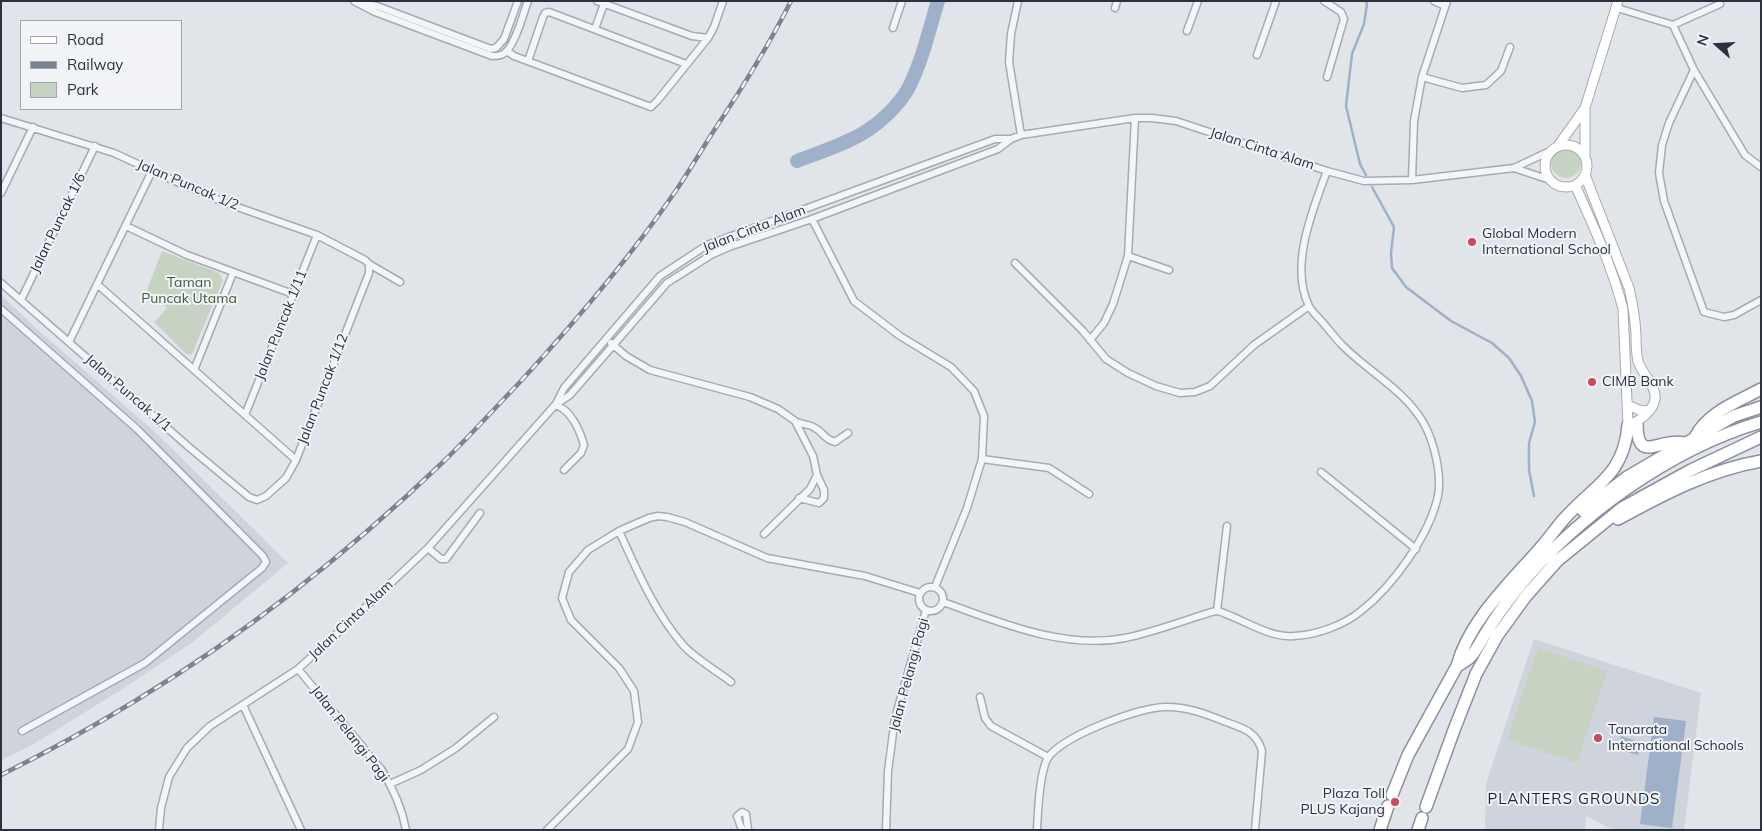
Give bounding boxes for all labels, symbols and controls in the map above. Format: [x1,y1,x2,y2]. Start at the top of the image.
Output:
legend [20,20,182,110]
north arrow [1692,20,1742,70]
text: Road [67,30,104,49]
text: N [1693,32,1713,48]
text: Railway [67,55,123,74]
text: Park [67,80,99,99]
street label: Jalan Cinta Alam [1208,124,1316,174]
street label: Jalan Puncak 1/2 [135,156,241,214]
street label: Jalan Puncak 1/6 [27,170,89,276]
street label: Jalan Cinta Alam [700,202,808,256]
place label: Global Modern International School [1482,226,1611,258]
marker: Global Modern International School [1466,236,1478,248]
street label: Jalan Puncak 1/11 [251,268,311,382]
park label: Taman Puncak Utama [141,275,237,308]
street label: Jalan Puncak 1/12 [294,331,352,447]
street label: Jalan Puncak 1/1 [81,351,175,435]
place label: CIMB Bank [1602,374,1674,390]
marker: CIMB Bank [1586,376,1598,388]
street label: Jalan Cinta Alam [305,577,397,663]
street label: Jalan Pelangi Pagi [886,616,932,734]
street label: Jalan Pelangi Pagi [307,683,393,785]
place label: Tanarata International Schools [1608,722,1744,754]
marker: Tanarata International Schools [1592,732,1604,744]
place label: Plaza Toll PLUS Kajang [1300,786,1385,819]
district label: PLANTERS GROUNDS [1486,790,1662,808]
marker: Plaza Toll PLUS Kajang [1389,796,1401,808]

